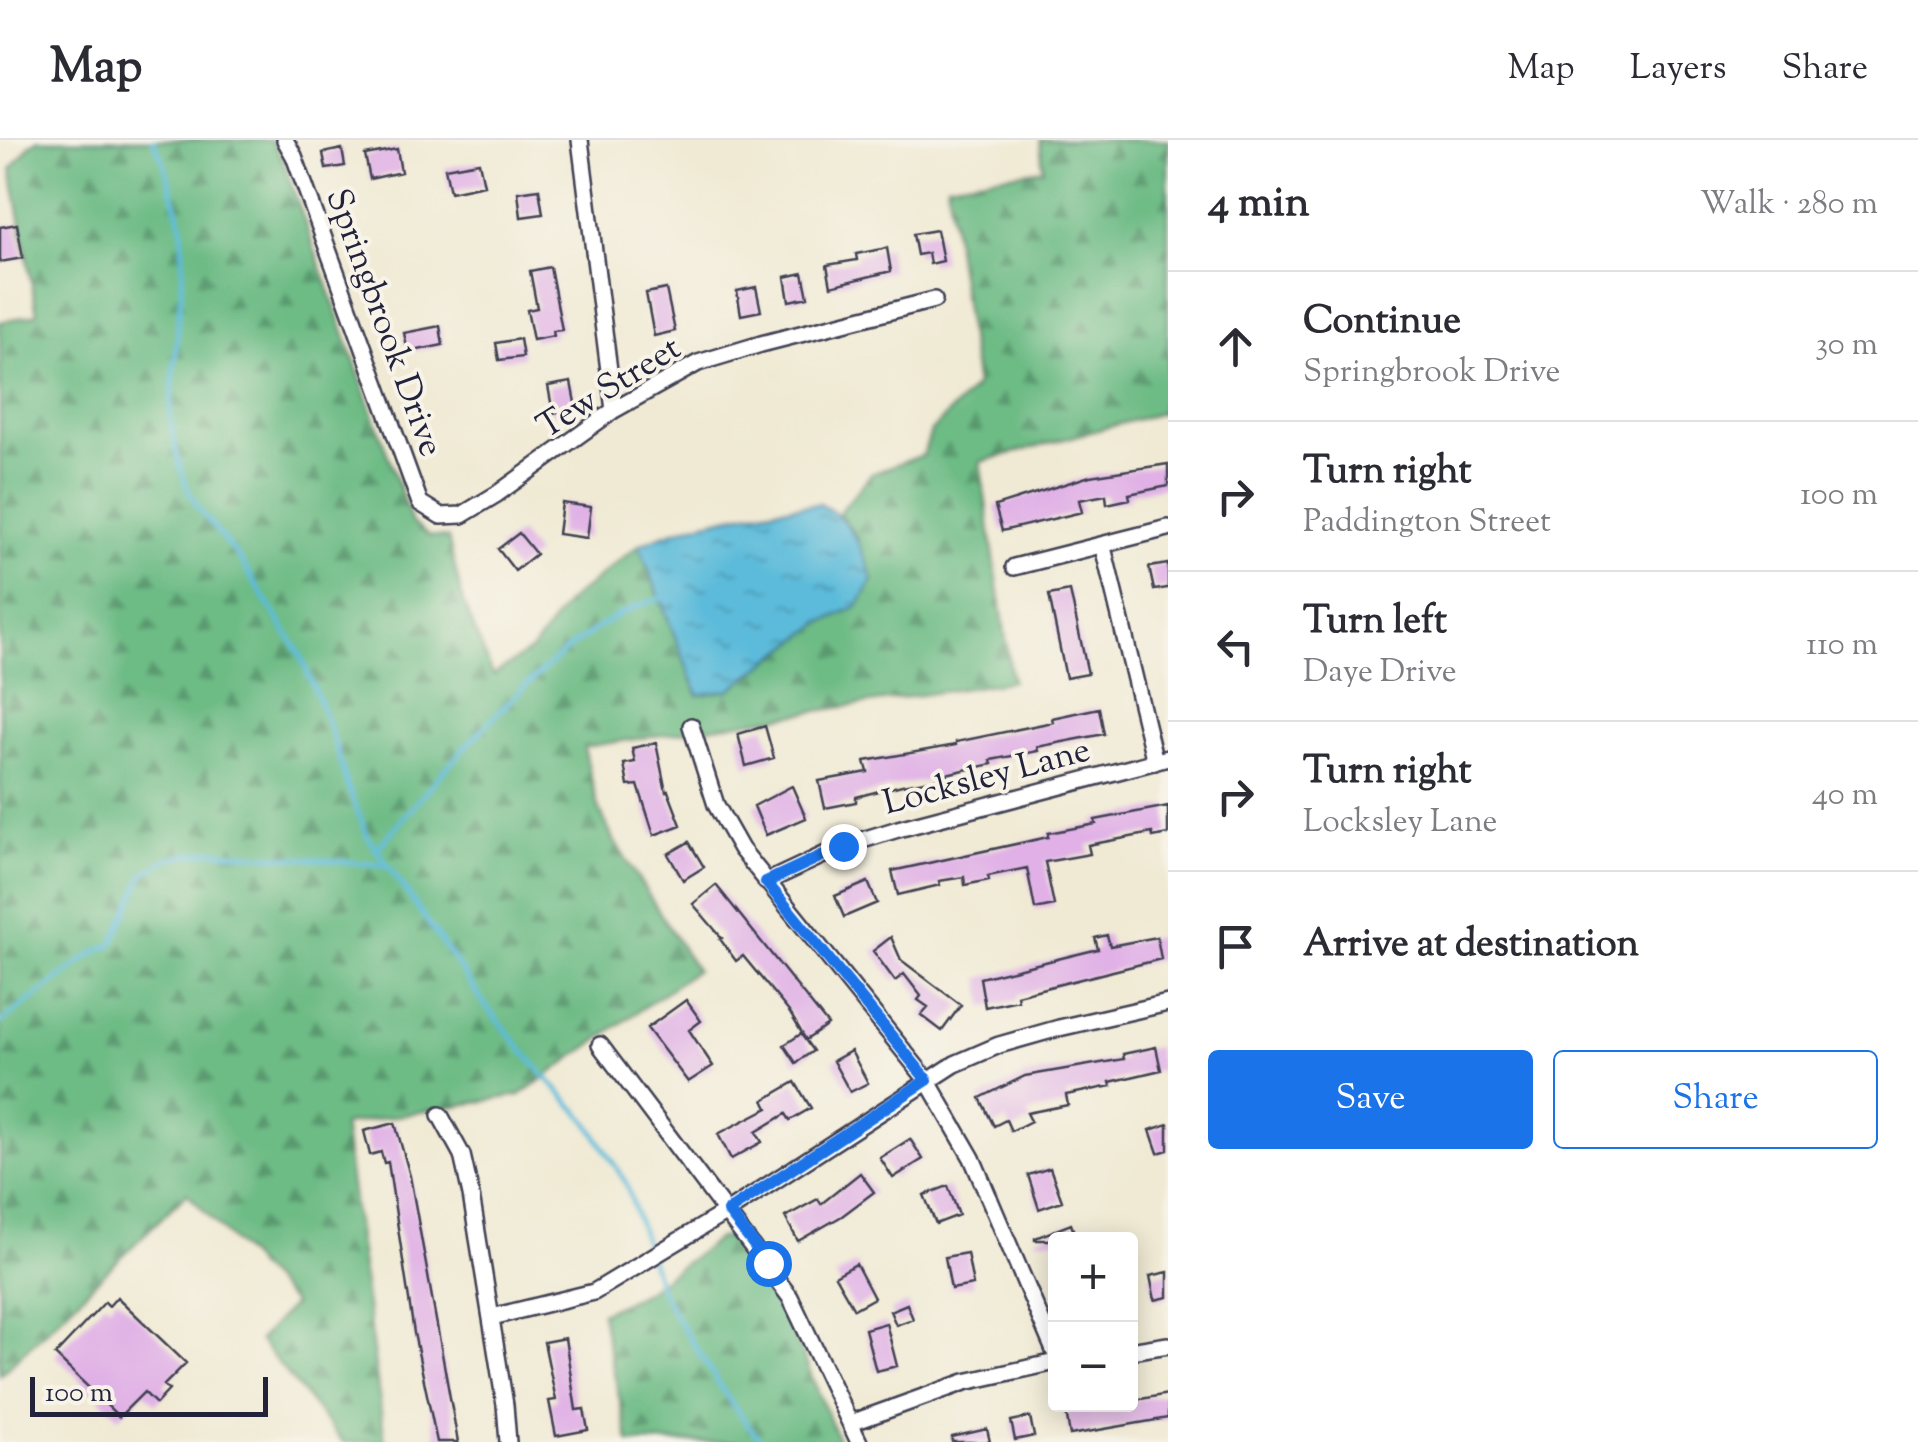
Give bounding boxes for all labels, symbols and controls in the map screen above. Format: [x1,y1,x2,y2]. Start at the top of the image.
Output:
text: Map [50,35,142,104]
text: Map [1507,44,1575,95]
text: Layers [1630,44,1727,95]
text: Share [1782,44,1868,95]
text: 4 min [1208,175,1310,235]
street label: Springbrook Drive [311,182,455,464]
text: Walk · 280 m [1700,182,1878,228]
text: Continue [1303,296,1461,350]
icon: ahead [1208,319,1263,374]
text: 30 m [1815,323,1878,369]
street label: Tew Street [528,325,692,453]
text: Springbrook Drive [1303,350,1560,396]
text: Turn right [1303,446,1471,500]
icon: right [1208,469,1263,524]
text: 100 m [1800,473,1878,519]
text: Paddington Street [1303,500,1551,546]
text: Turn left [1303,596,1447,650]
icon: left [1208,619,1263,674]
text: 110 m [1806,623,1878,669]
text: Daye Drive [1303,650,1457,696]
street label: Locksley Lane [878,726,1096,831]
text: Turn right [1303,746,1471,800]
icon: right [1208,769,1263,824]
text: 40 m [1812,773,1878,819]
text: Locksley Lane [1303,800,1497,846]
route end [821,824,867,870]
icon: arrive [1208,919,1263,974]
text: Arrive at destination [1303,919,1639,973]
button: Save [1208,1050,1533,1149]
button: Share [1553,1050,1878,1149]
map controls [1048,1232,1138,1412]
button: + [1048,1232,1138,1322]
route start [746,1241,792,1287]
button: − [1048,1322,1138,1412]
scale bar [30,1372,268,1416]
text: 100 m [45,1374,113,1414]

